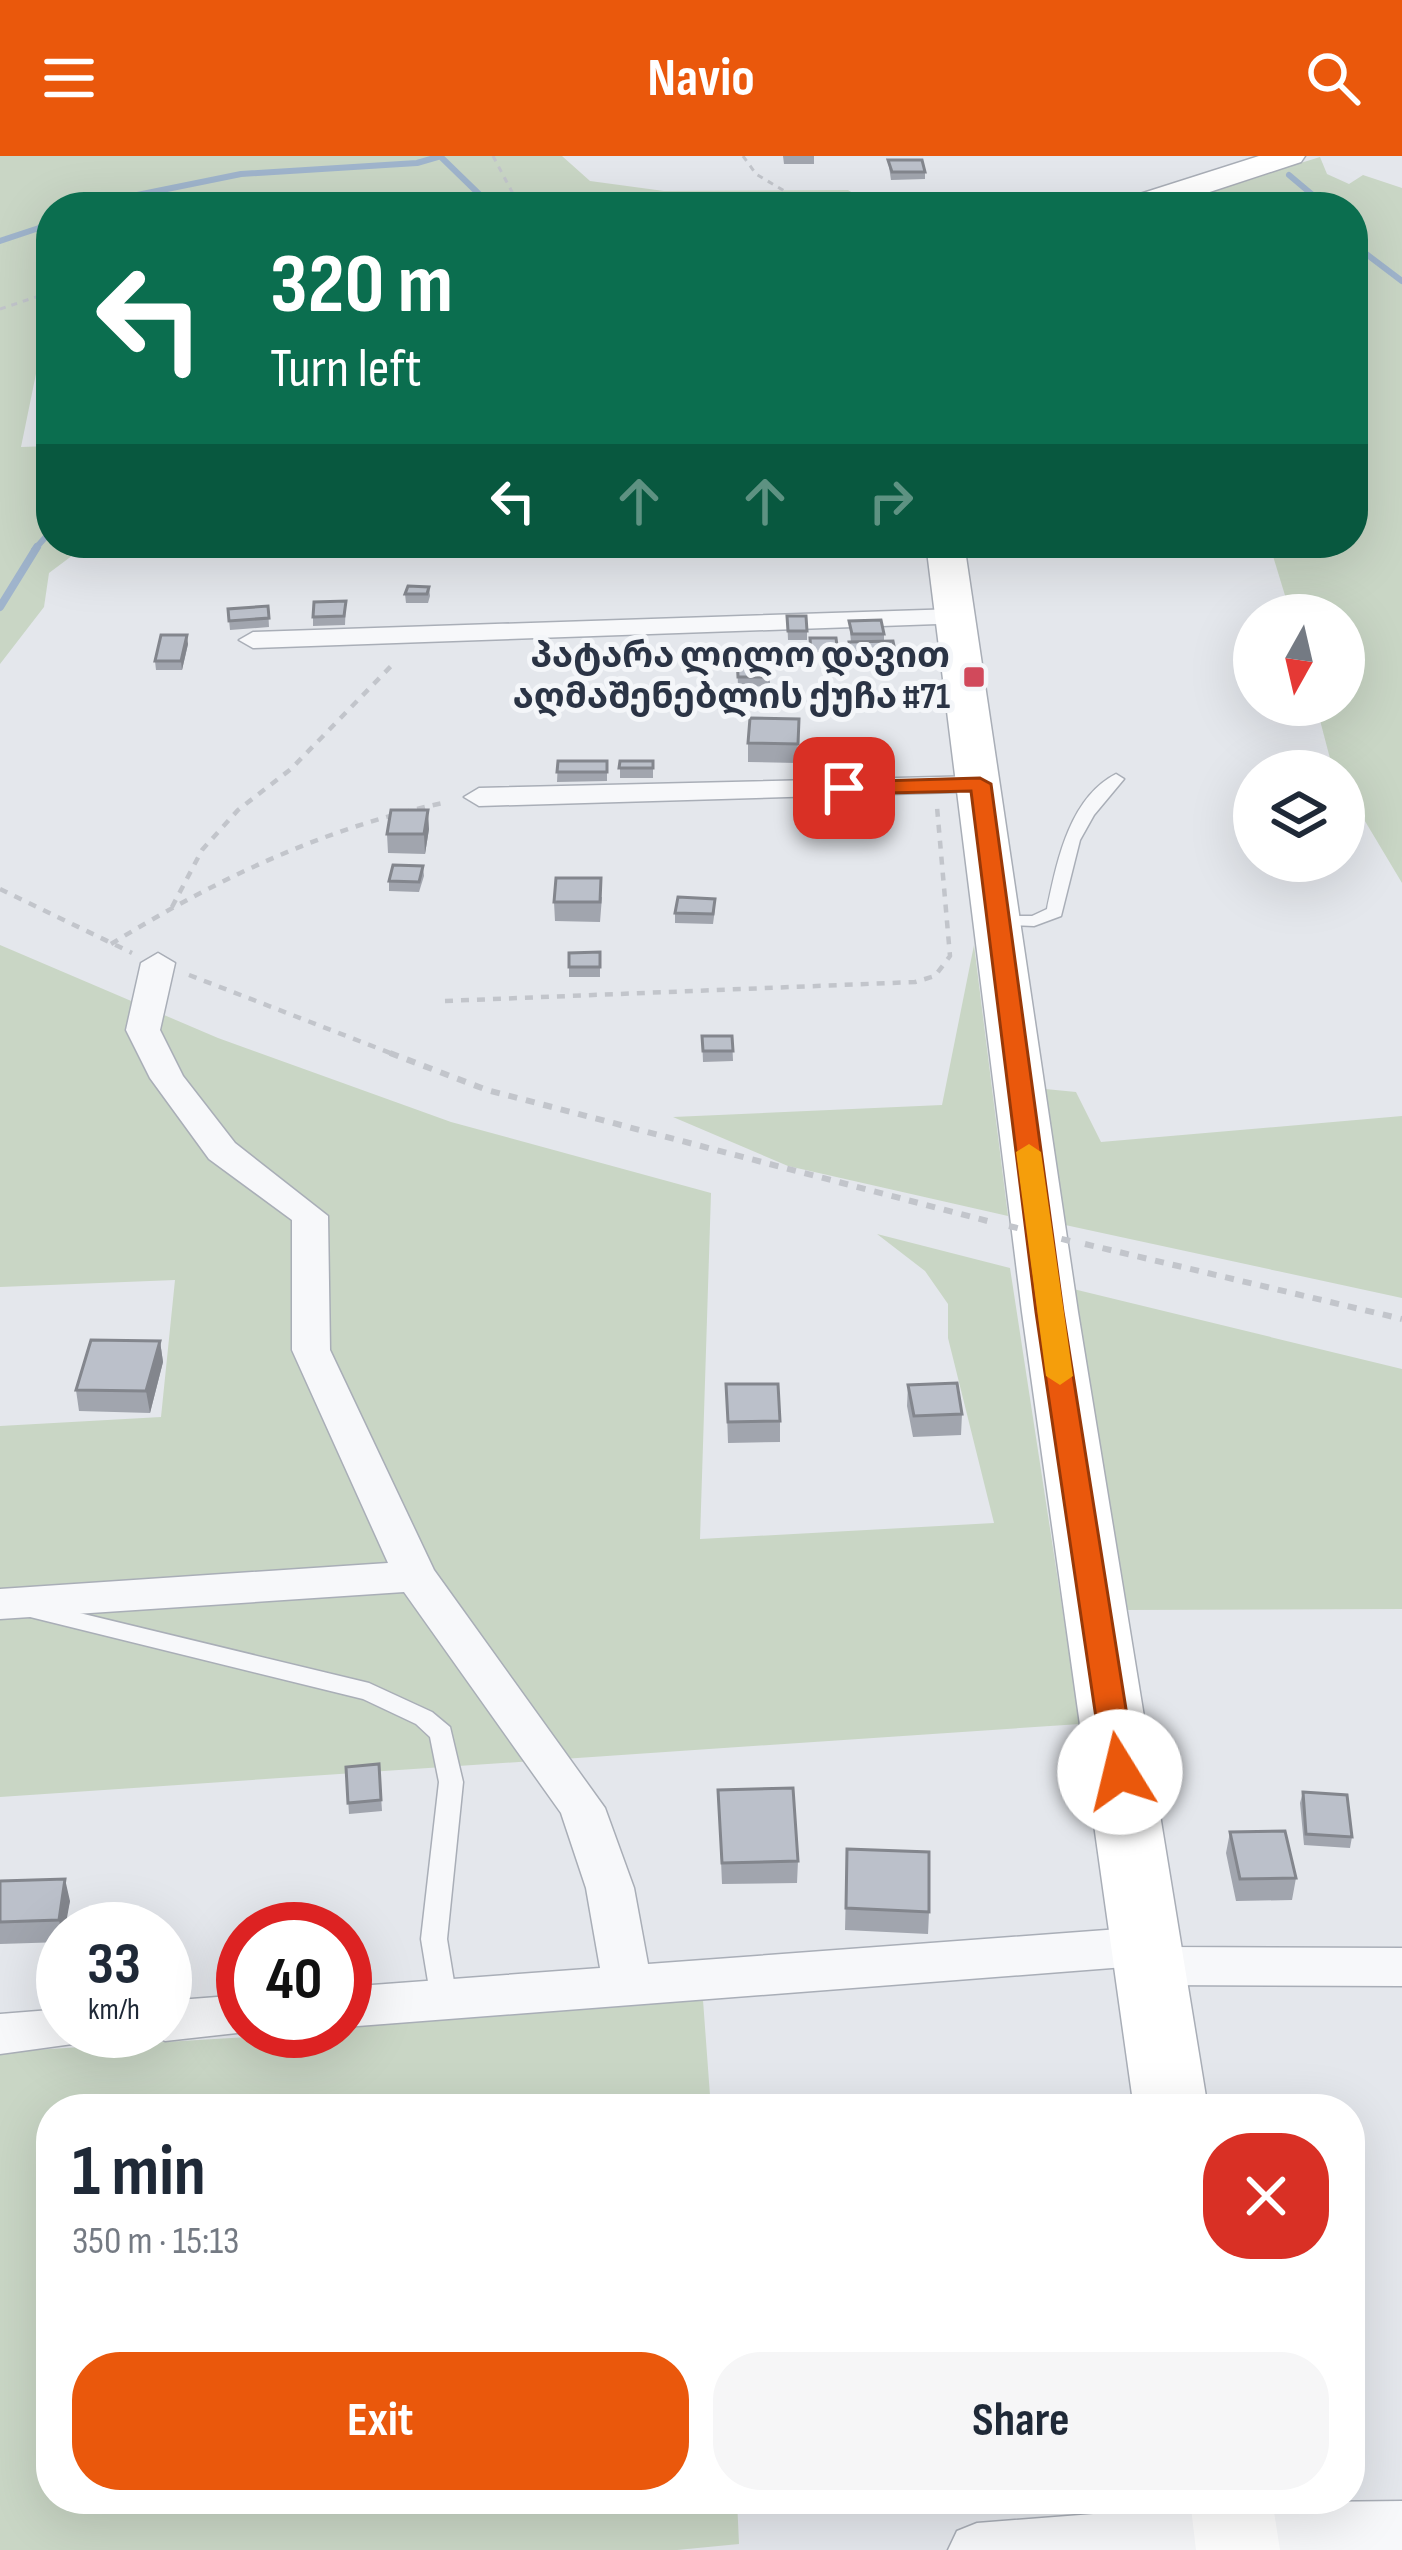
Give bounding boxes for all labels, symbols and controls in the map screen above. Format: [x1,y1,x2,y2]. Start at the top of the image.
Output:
icon: menu [36,45,102,111]
icon: search [1300,45,1366,111]
text: Navio [647,46,755,111]
text: 320 m [270,235,453,336]
icon: left [72,240,228,396]
text: Turn left [270,337,422,402]
icon: left [480,468,546,534]
icon: ahead [606,468,672,534]
icon: ahead [732,468,798,534]
icon: right [858,468,924,534]
north arrow [1233,594,1365,726]
map controls [1233,594,1365,882]
place label: პატარა ლილო დავით აღმაშენებლის ქუჩა #71 [513,635,950,719]
marker: პატარა ლილო დავით აღმაშენებლის ქუჩა #71 [961,664,987,690]
pin [793,737,895,839]
button: layers [1233,750,1365,882]
icon: arrive [811,755,877,821]
position arrow [1057,1709,1183,1835]
speed limit sign: 40 [216,1902,372,2058]
text: 33 [87,1929,141,2001]
text: km/h [88,1992,140,2028]
text: 1 min [72,2129,206,2216]
button: close [1203,2133,1329,2259]
text: 350 m · 15:13 [72,2218,239,2265]
button: Exit [72,2352,689,2490]
button: Share [713,2352,1329,2490]

